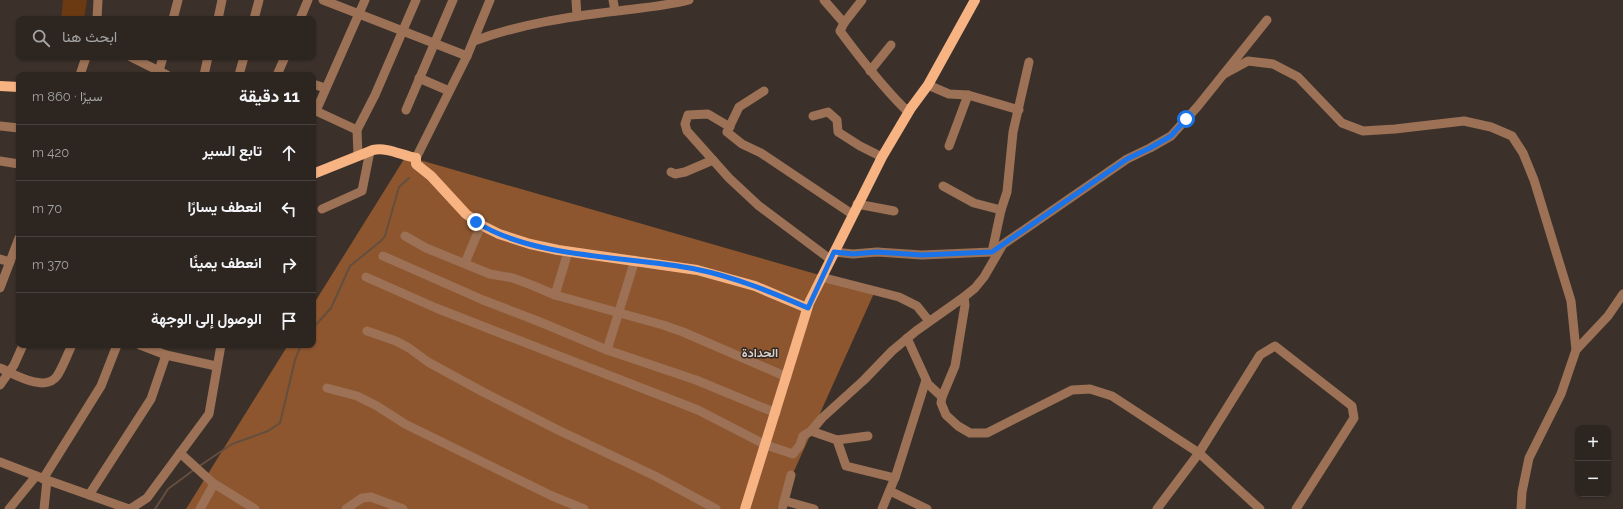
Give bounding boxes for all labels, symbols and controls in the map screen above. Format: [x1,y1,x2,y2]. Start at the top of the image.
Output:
search box [16,16,316,60]
icon: search [30,27,52,49]
text: ابحث هنا [62,28,117,46]
text: 11 دقيقة [239,86,300,106]
text: سيرًا · 860 m [32,89,102,104]
route start [1177,110,1195,128]
text: تابع السير [202,142,262,160]
icon: ahead [278,142,300,164]
text: 420 m [32,145,69,160]
text: انعطف يسارًا [187,198,262,216]
icon: left [278,198,300,220]
text: 70 m [32,201,62,216]
route end [467,213,485,231]
text: انعطف يمينًا [189,254,262,272]
icon: right [278,254,300,276]
text: 370 m [32,257,69,272]
text: الوصول إلى الوجهة [151,310,262,328]
icon: arrive [278,310,300,332]
district label: الحدادة [742,346,778,360]
map controls [1575,425,1611,497]
button: + [1575,425,1611,461]
button: − [1575,461,1611,497]

